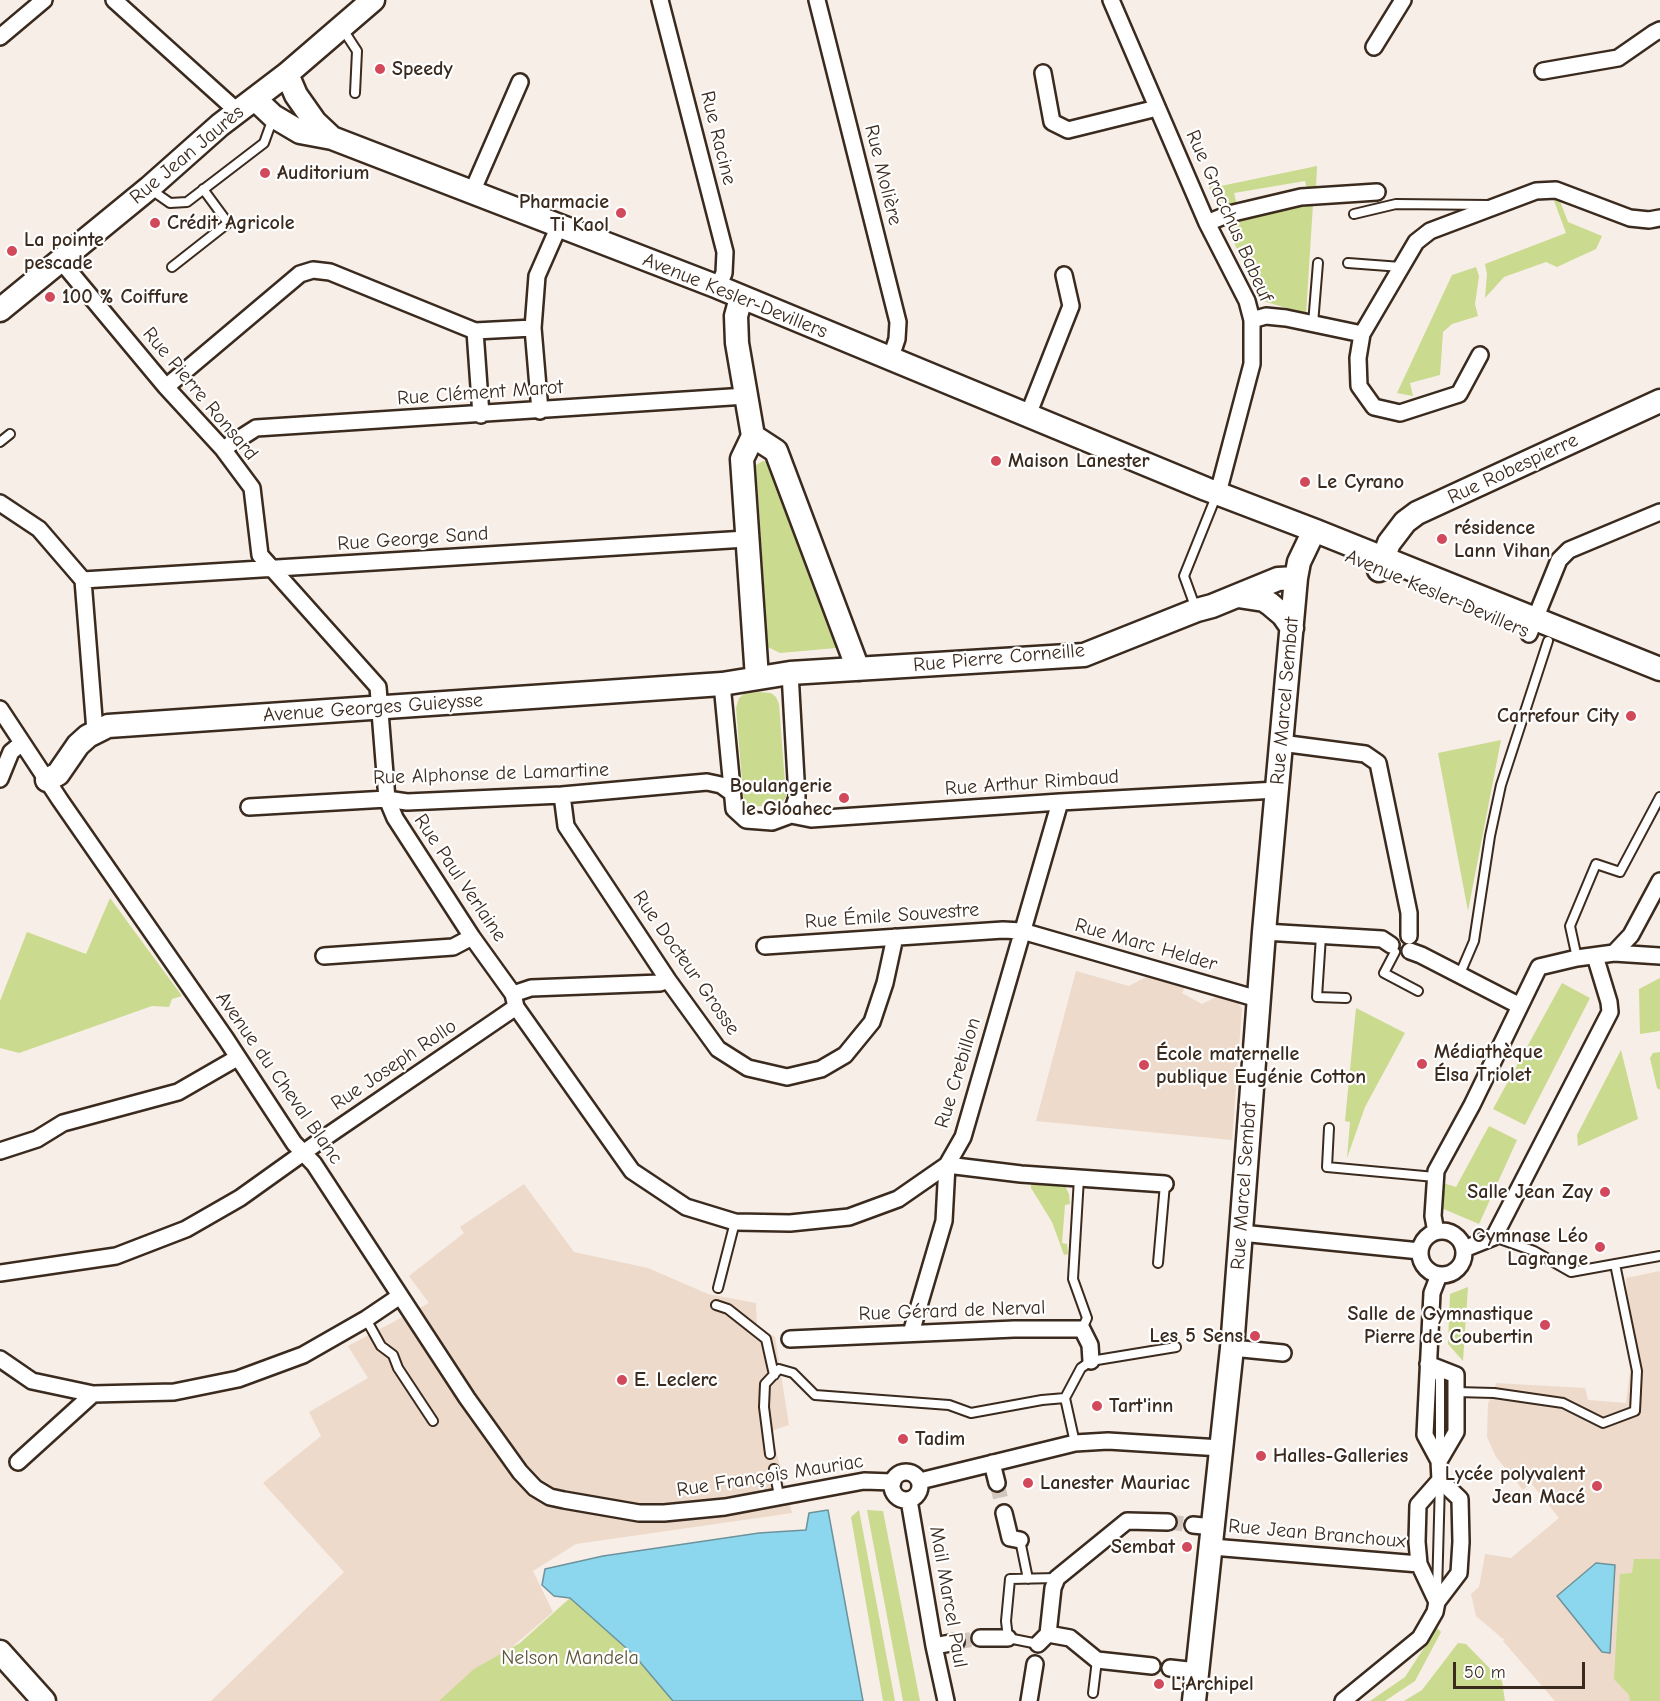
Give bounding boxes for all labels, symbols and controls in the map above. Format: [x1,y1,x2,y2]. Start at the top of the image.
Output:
place label: Speedy [392,57,453,81]
marker: Speedy [373,62,387,76]
street label: Rue Racine [695,88,741,188]
street label: Rue Jean Jaurès [125,100,249,210]
street label: Rue Molière [859,122,907,228]
street label: Rue Gracchus Babeuf [1180,126,1278,306]
place label: Auditorium [277,161,369,185]
marker: Auditorium [258,166,272,180]
place label: Pharmacie Ti Kaol [519,190,609,237]
marker: Pharmacie Ti Kaol [614,206,628,220]
place label: Crédit Agricole [167,211,294,235]
marker: Crédit Agricole [148,216,162,230]
place label: La pointe pescade [24,228,104,275]
marker: La pointe pescade [5,244,19,258]
street label: Avenue Kesler-Devillers [639,248,831,344]
place label: 100 % Coiffure [62,285,188,309]
marker: 100 % Coiffure [43,290,57,304]
street label: Rue Pierre Ronsard [137,322,263,466]
street label: Rue Clément Marot [396,375,564,411]
street label: Rue Robespierre [1444,428,1582,510]
place label: Maison Lanester [1008,449,1150,473]
marker: Maison Lanester [989,454,1003,468]
place label: Le Cyrano [1317,470,1404,494]
marker: Le Cyrano [1298,475,1312,489]
place label: résidence Lann Vihan [1454,516,1550,563]
street label: Rue George Sand [337,522,489,556]
marker: résidence Lann Vihan [1435,532,1449,546]
street label: Avenue Kesler-Devillers [1342,544,1532,644]
street label: Rue Marcel Sembat [1266,616,1304,786]
street label: Rue Pierre Corneille [912,639,1086,677]
street label: Avenue Georges Guieysse [262,688,484,728]
place label: Carrefour City [1497,704,1619,728]
marker: Carrefour City [1624,709,1638,723]
street label: Rue Alphonse de Lamartine [373,758,609,790]
street label: Rue Arthur Rimbaud [944,765,1120,801]
place label: Boulangerie le Gloahec [730,774,832,821]
marker: Boulangerie le Gloahec [837,791,851,805]
street label: Rue Paul Verlaine [409,810,511,946]
street label: Rue Docteur Grosse [627,886,745,1040]
street label: Rue Émile Souvestre [804,898,980,934]
street label: Rue Marc Helder [1072,913,1220,977]
street label: Avenue du Cheval Blanc [210,987,348,1169]
street label: Rue Joseph Rollo [327,1014,461,1116]
street label: Rue Crebillon [930,1015,986,1131]
place label: Médiathèque Élsa Triolet [1434,1040,1543,1087]
place label: École maternelle publique Eugénie Cotton [1156,1042,1366,1089]
marker: Médiathèque Élsa Triolet [1415,1057,1429,1071]
marker: École maternelle publique Eugénie Cotton [1137,1058,1151,1072]
street label: Rue Marcel Sembat [1226,1101,1262,1271]
place label: Salle Jean Zay [1467,1180,1593,1204]
marker: Salle Jean Zay [1598,1185,1612,1199]
place label: Gymnase Léo Lagrange [1472,1224,1588,1271]
marker: Gymnase Léo Lagrange [1593,1240,1607,1254]
street label: Rue Gérard de Nerval [858,1296,1046,1326]
place label: Salle de Gymnastique Pierre de Coubertin [1348,1302,1533,1349]
marker: Salle de Gymnastique Pierre de Coubertin [1538,1318,1552,1332]
place label: Les 5 Sens [1149,1324,1243,1348]
marker: Les 5 Sens [1248,1329,1262,1343]
place label: E. Leclerc [634,1368,717,1392]
marker: E. Leclerc [615,1373,629,1387]
place label: Tart'inn [1109,1394,1173,1418]
marker: Tart'inn [1090,1399,1104,1413]
place label: Tadim [915,1427,965,1451]
marker: Tadim [896,1432,910,1446]
place label: Halles-Galleries [1273,1444,1408,1468]
street label: Rue François Mauriac [675,1449,865,1503]
marker: Halles-Galleries [1254,1449,1268,1463]
place label: Lycée polyvalent Jean Macé [1445,1462,1585,1509]
place label: Lanester Mauriac [1040,1471,1190,1495]
marker: Lanester Mauriac [1021,1476,1035,1490]
marker: Lycée polyvalent Jean Macé [1590,1479,1604,1493]
street label: Rue Jean Branchoux [1227,1514,1407,1554]
street label: Mail Marcel Paul [924,1524,972,1670]
place label: Sembat [1111,1535,1175,1559]
marker: Sembat [1180,1540,1194,1554]
park label: Nelson Mandela [501,1646,639,1670]
scale bar [1456,1650,1588,1688]
text: 50 m [1464,1662,1506,1683]
place label: L'Archipel [1171,1672,1254,1696]
marker: L'Archipel [1152,1677,1166,1691]

